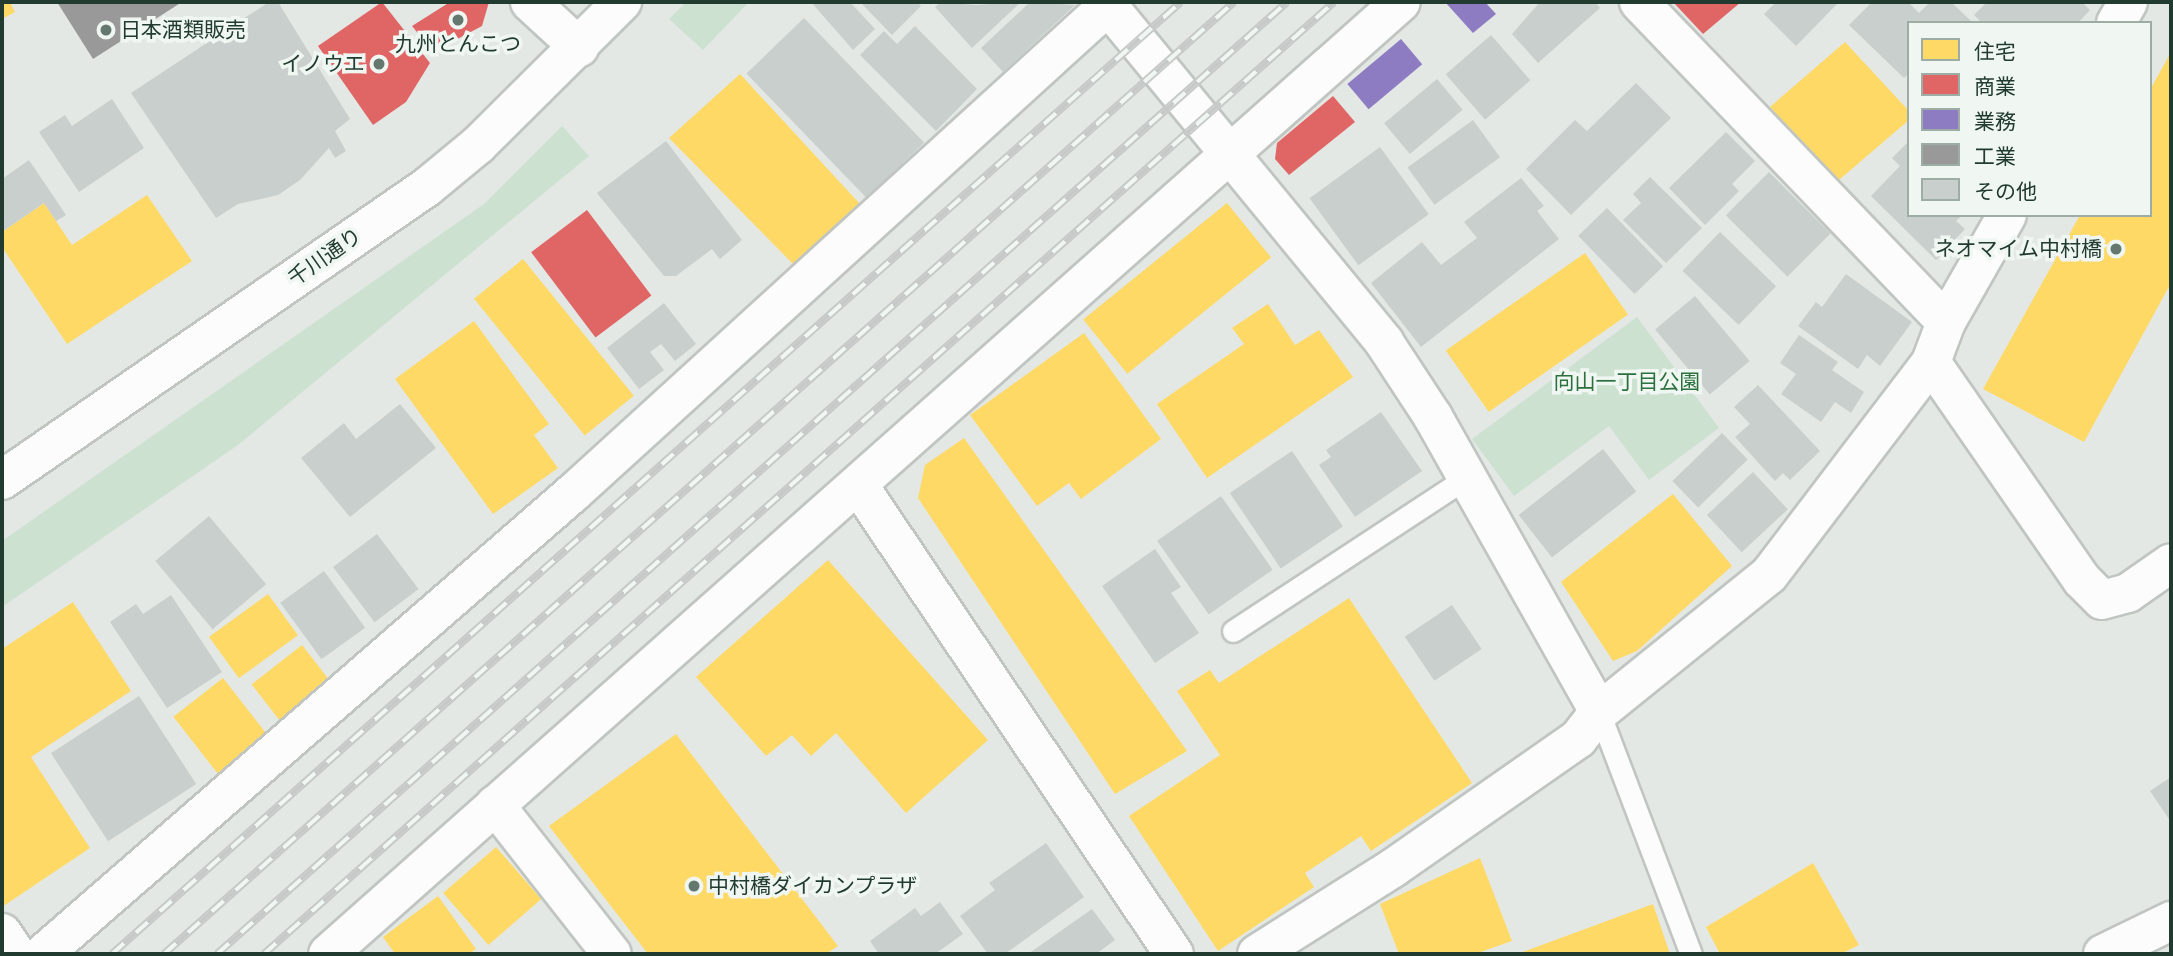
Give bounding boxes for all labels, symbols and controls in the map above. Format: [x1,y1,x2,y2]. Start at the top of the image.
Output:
marker: 九州とんこつ [450,12,466,28]
place label: 日本酒類販売 [120,17,246,43]
legend [1907,21,2152,217]
marker: 日本酒類販売 [98,22,114,38]
place label: 九州とんこつ [395,31,521,57]
text: 住宅 [1974,38,2016,65]
place label: イノウエ [281,51,365,77]
marker: イノウエ [371,56,387,72]
text: 商業 [1974,73,2016,100]
text: 業務 [1974,108,2016,135]
text: 工業 [1974,143,2016,170]
text: その他 [1974,178,2037,205]
street label: 千川通り [283,223,367,291]
place label: ネオマイム中村橋 [1934,236,2102,262]
marker: ネオマイム中村橋 [2108,241,2124,257]
park label: 向山一丁目公園 [1554,369,1700,395]
place label: 中村橋ダイカンプラザ [708,873,918,899]
marker: 中村橋ダイカンプラザ [686,878,702,894]

